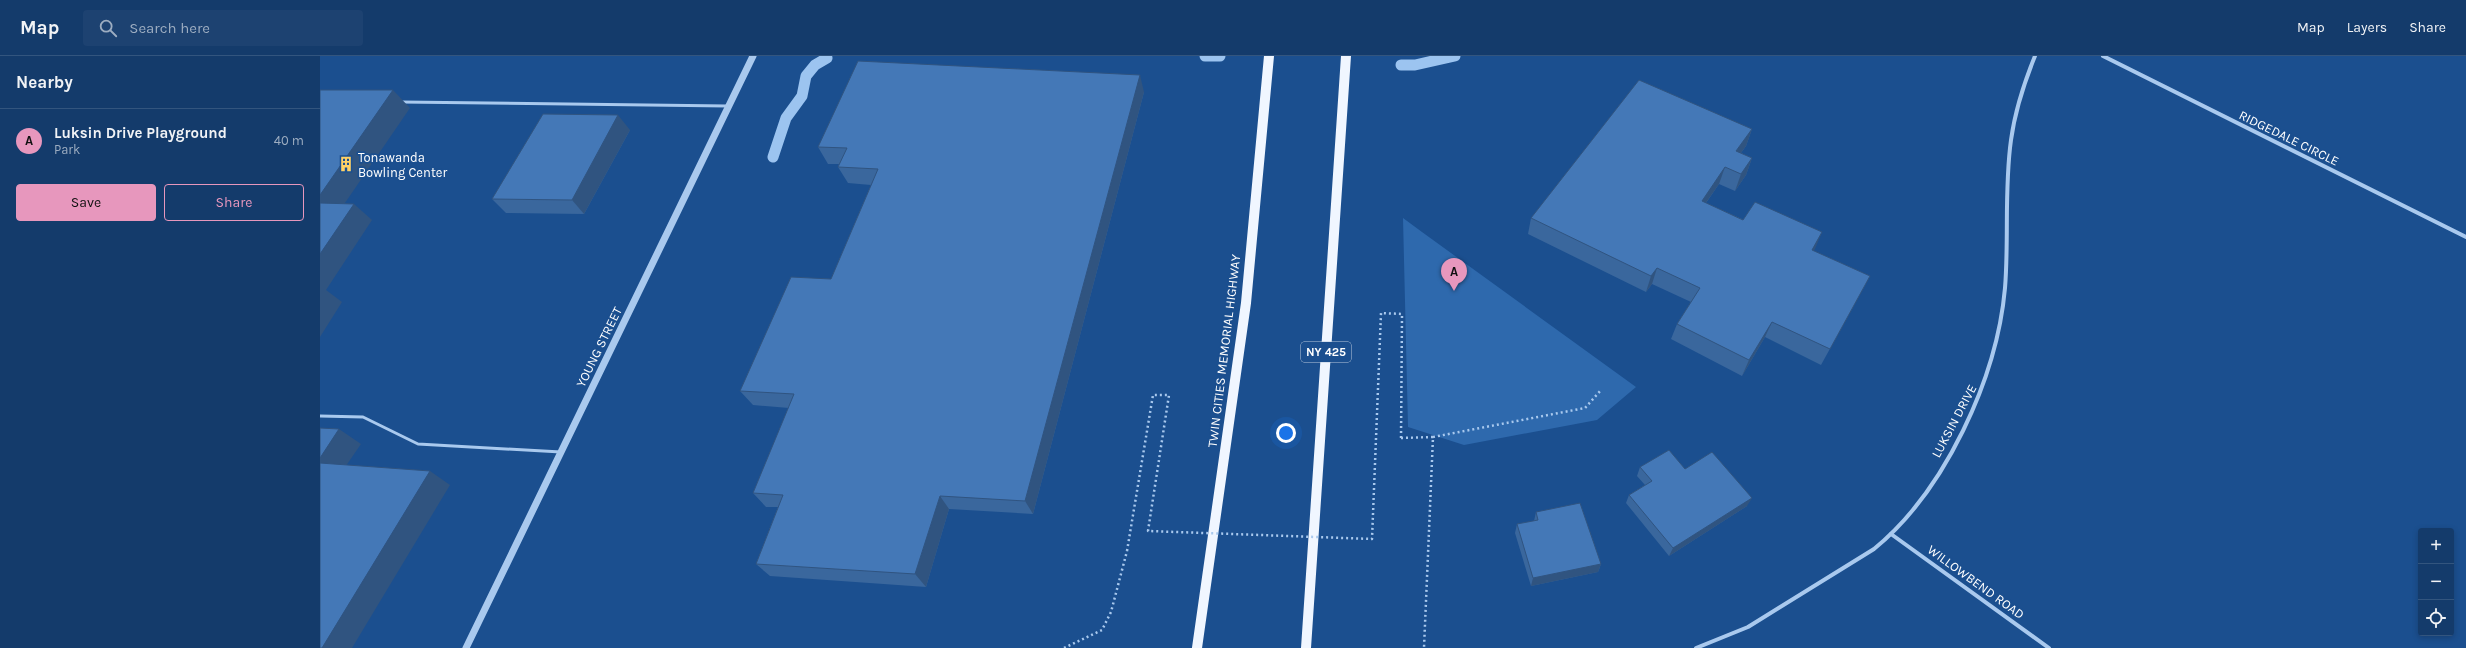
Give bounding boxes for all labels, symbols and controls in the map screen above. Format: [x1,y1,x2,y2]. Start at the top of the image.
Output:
search box [83,10,363,46]
text: Map [20,17,59,39]
icon: search [97,17,119,39]
text: Search here [129,19,210,37]
text: Map [2297,19,2325,36]
text: Layers [2347,19,2387,36]
text: Share [2409,19,2446,36]
text: Nearby [16,72,73,92]
street label: RIDGEDALE CIRCLE [2237,107,2341,169]
text: Luksin Drive Playground [54,124,227,142]
text: A [25,133,33,148]
text: 40 m [274,133,304,148]
text: Park [54,142,80,157]
place label: Tonawanda Bowling Center [358,150,447,180]
building icon: Tonawanda Bowling Center [337,155,355,173]
button: Save [16,184,156,221]
button: Share [164,184,304,221]
street label: TWIN CITIES MEMORIAL HIGHWAY [1205,254,1243,448]
pin: A [1441,258,1467,291]
street label: YOUNG STREET [573,304,625,390]
road number: NY 425 [1301,342,1351,362]
street label: LUKSIN DRIVE [1928,382,1980,460]
your location [1276,423,1296,443]
map controls [2418,528,2454,636]
button: + [2418,528,2454,564]
street label: WILLOWBEND ROAD [1925,542,2027,622]
button: − [2418,564,2454,600]
button: locate [2418,600,2454,636]

